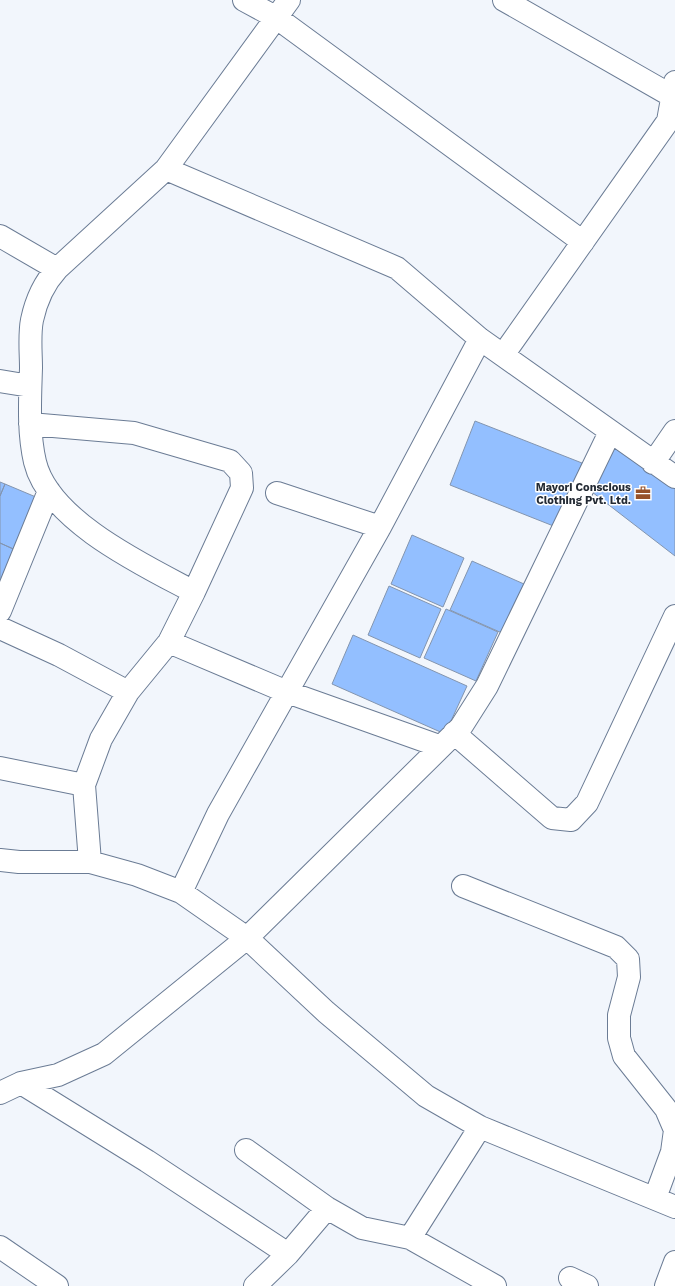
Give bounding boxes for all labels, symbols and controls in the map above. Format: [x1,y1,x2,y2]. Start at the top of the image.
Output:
place label: Mayori Conscious Clothing Pvt. Ltd. [536,481,631,507]
office icon: Mayori Conscious Clothing Pvt. Ltd. [634,484,652,502]

